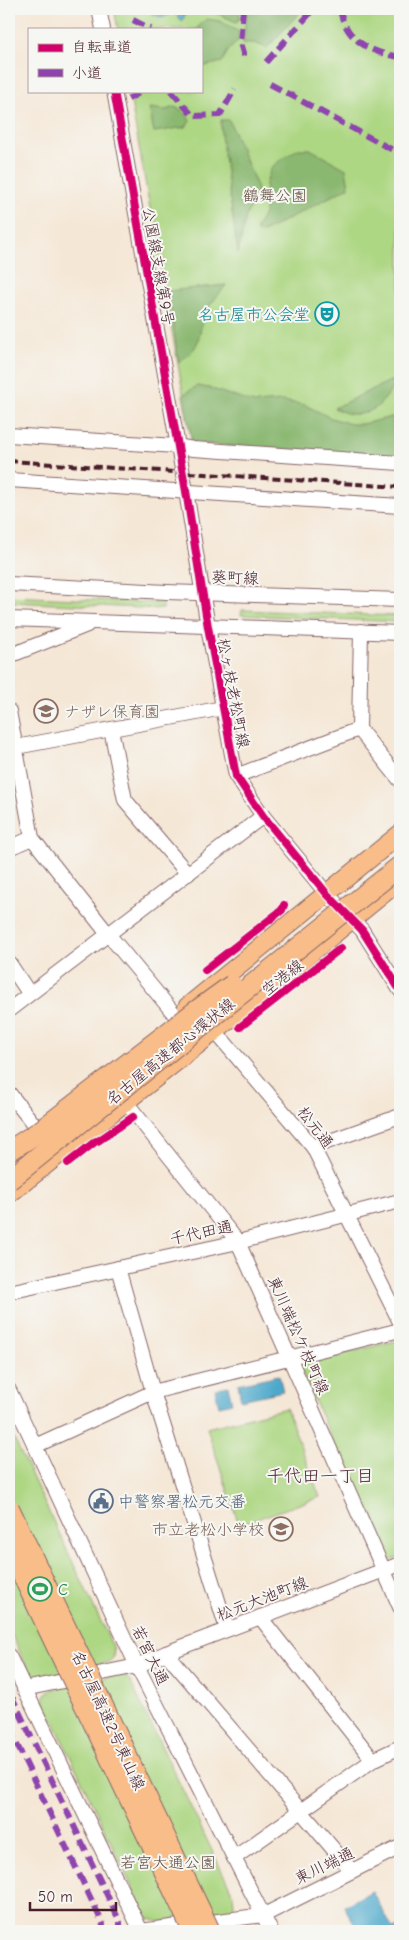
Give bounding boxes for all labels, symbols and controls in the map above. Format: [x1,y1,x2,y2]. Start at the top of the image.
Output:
legend [28,28,202,92]
text: 自転車道 [72,38,132,56]
text: 小道 [72,64,102,82]
park label: 鶴舞公園 [243,187,307,205]
street label: 公園線支線第9号 [139,205,177,327]
theatre icon: 名古屋市公会堂 [314,301,340,327]
place label: 名古屋市公会堂 [198,306,310,324]
street label: 葵町線 [211,568,259,588]
street label: 松ヶ枝老松町線 [213,636,253,750]
school or university icon: ナザレ保育園 [33,698,59,724]
place label: ナザレ保育園 [64,703,160,721]
street label: 空港線 [258,956,307,1000]
street label: 名古屋高速都心環状線 [103,994,238,1109]
street label: 松元通 [294,1103,337,1152]
street label: 千代田通 [168,1218,234,1248]
street label: 東川端松ケ枝町線 [264,1273,332,1398]
district label: 千代田一丁目 [266,1466,374,1487]
public building icon: 中警察署松元交番 [88,1488,114,1514]
place label: 中警察署松元交番 [118,1493,246,1511]
school or university icon: 市立老松小学校 [268,1516,294,1542]
place label: 市立老松小学校 [152,1521,264,1539]
street label: 松元大池町線 [214,1573,310,1625]
sports icon: C [27,1576,53,1602]
place label: C [58,1581,68,1599]
street label: 若宮大通 [128,1623,172,1688]
street label: 名古屋高速2号東山線 [68,1648,148,1793]
street label: 東川端通 [292,1844,357,1888]
park label: 若宮大通公園 [120,1854,216,1872]
scale bar [30,1880,116,1912]
text: 50 m [38,1888,73,1906]

